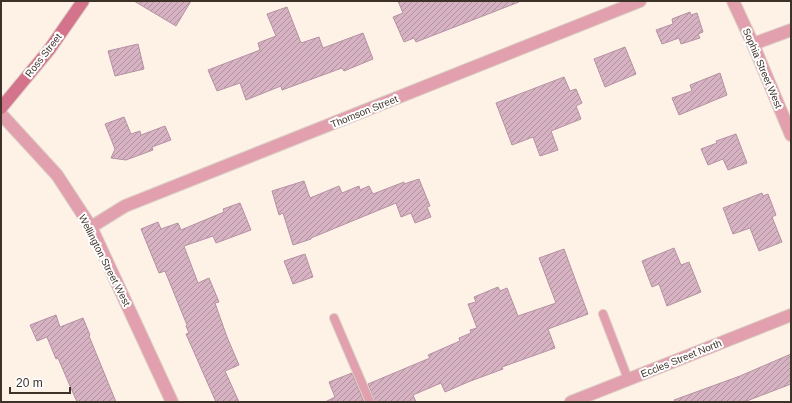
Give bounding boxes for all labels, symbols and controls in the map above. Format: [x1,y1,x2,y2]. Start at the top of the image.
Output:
street label: Sophia Street West [741,26,784,110]
street label: Ross Street [23,31,64,79]
street label: Thomson Street [329,93,399,130]
street label: Wellington Street West [77,213,133,308]
street label: Eccles Street North [639,337,723,380]
scale bar [10,369,70,395]
text: 20 m [16,376,43,390]

